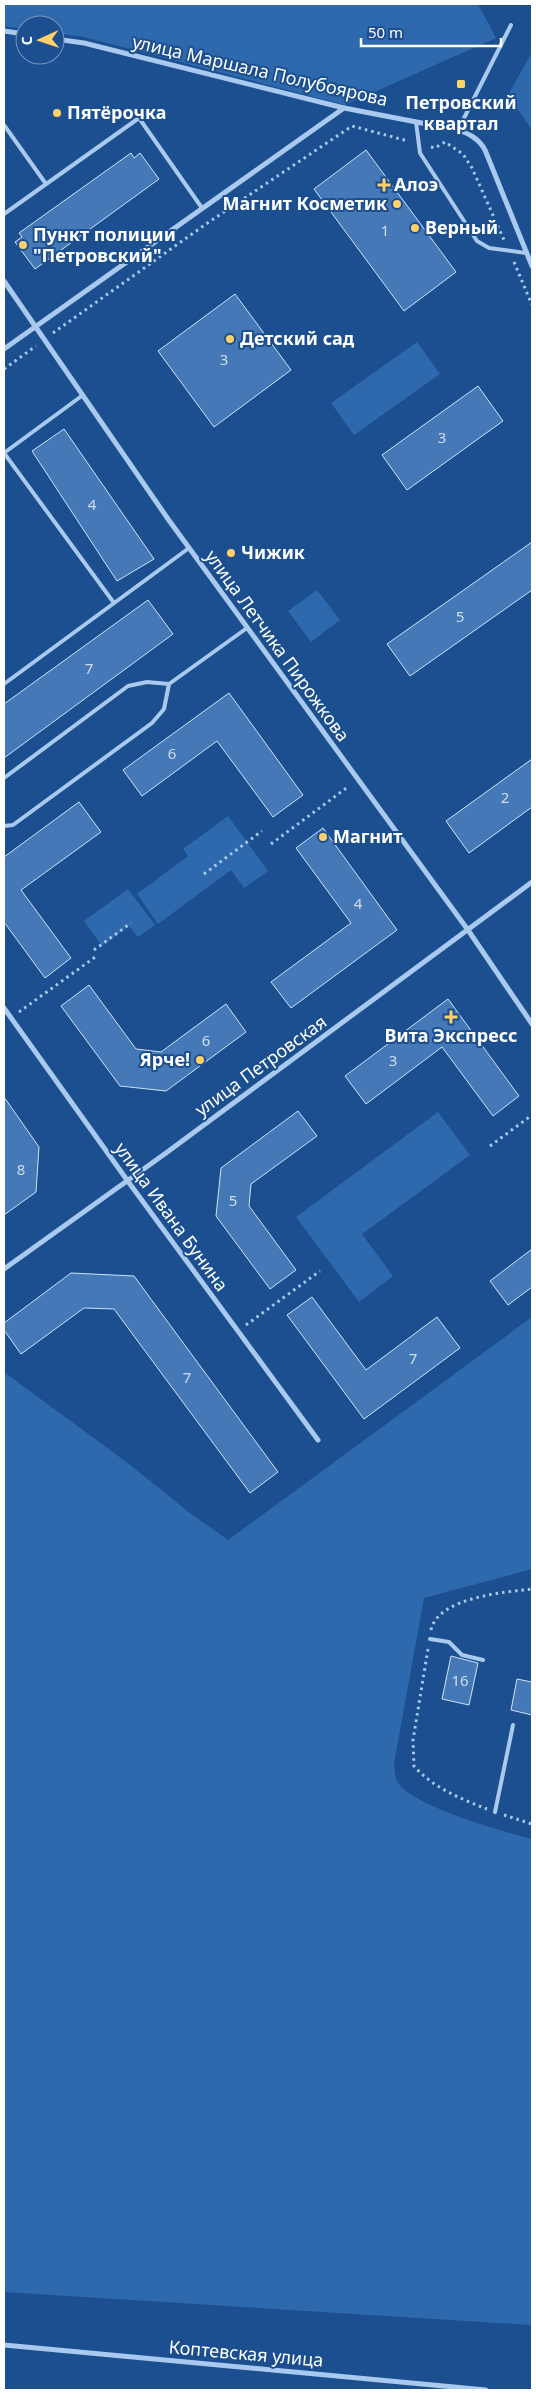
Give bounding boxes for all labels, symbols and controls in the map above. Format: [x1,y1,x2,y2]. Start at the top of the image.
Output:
north arrow [15,15,65,65]
scale bar [361,15,501,47]
text: 50 m [368,22,403,42]
street label: улица Маршала Полубоярова [130,29,390,111]
text: С [17,36,36,46]
marker: Петровский квартал [455,78,467,90]
place label: Петровский квартал [405,90,517,135]
place label: Пятёрочка [67,100,166,124]
marker: Пятёрочка [51,107,63,119]
place label: Алоэ [394,172,438,196]
marker: Алоэ [378,179,390,191]
place label: Магнит Косметик [223,191,387,215]
marker: Магнит Косметик [391,198,403,210]
place label: Верный [425,215,498,239]
house number: 1 [381,220,389,240]
place label: Пункт полиции "Петровский" [33,222,176,267]
marker: Верный [409,222,421,234]
marker: Пункт полиции "Петровский" [17,239,29,251]
place label: Детский сад [240,326,355,350]
marker: Детский сад [224,333,236,345]
house number: 3 [220,349,228,369]
house number: 3 [438,427,446,447]
house number: 4 [88,494,97,514]
place label: Чижик [241,540,305,564]
street label: улица Летчика Пирожкова [200,545,356,746]
marker: Чижик [225,547,237,559]
house number: 5 [456,606,464,626]
house number: 7 [85,658,93,678]
house number: 6 [168,743,176,763]
house number: 2 [501,787,509,807]
place label: Магнит [333,824,402,848]
marker: Магнит [317,831,329,843]
house number: 4 [354,893,363,913]
street label: улица Петровская [190,1009,331,1121]
marker: Вита Экспресс [445,1011,457,1023]
place label: Вита Экспресс [385,1023,517,1047]
house number: 6 [202,1030,210,1050]
place label: Ярче! [139,1047,190,1071]
house number: 3 [389,1050,397,1070]
marker: Ярче! [194,1054,206,1066]
street label: улица Ивана Бунина [110,1137,234,1296]
house number: 8 [17,1159,25,1179]
house number: 5 [229,1190,237,1210]
house number: 7 [409,1348,417,1368]
house number: 7 [183,1367,191,1387]
house number: 16 [451,1670,469,1690]
street label: Коптевская улица [168,2334,324,2372]

